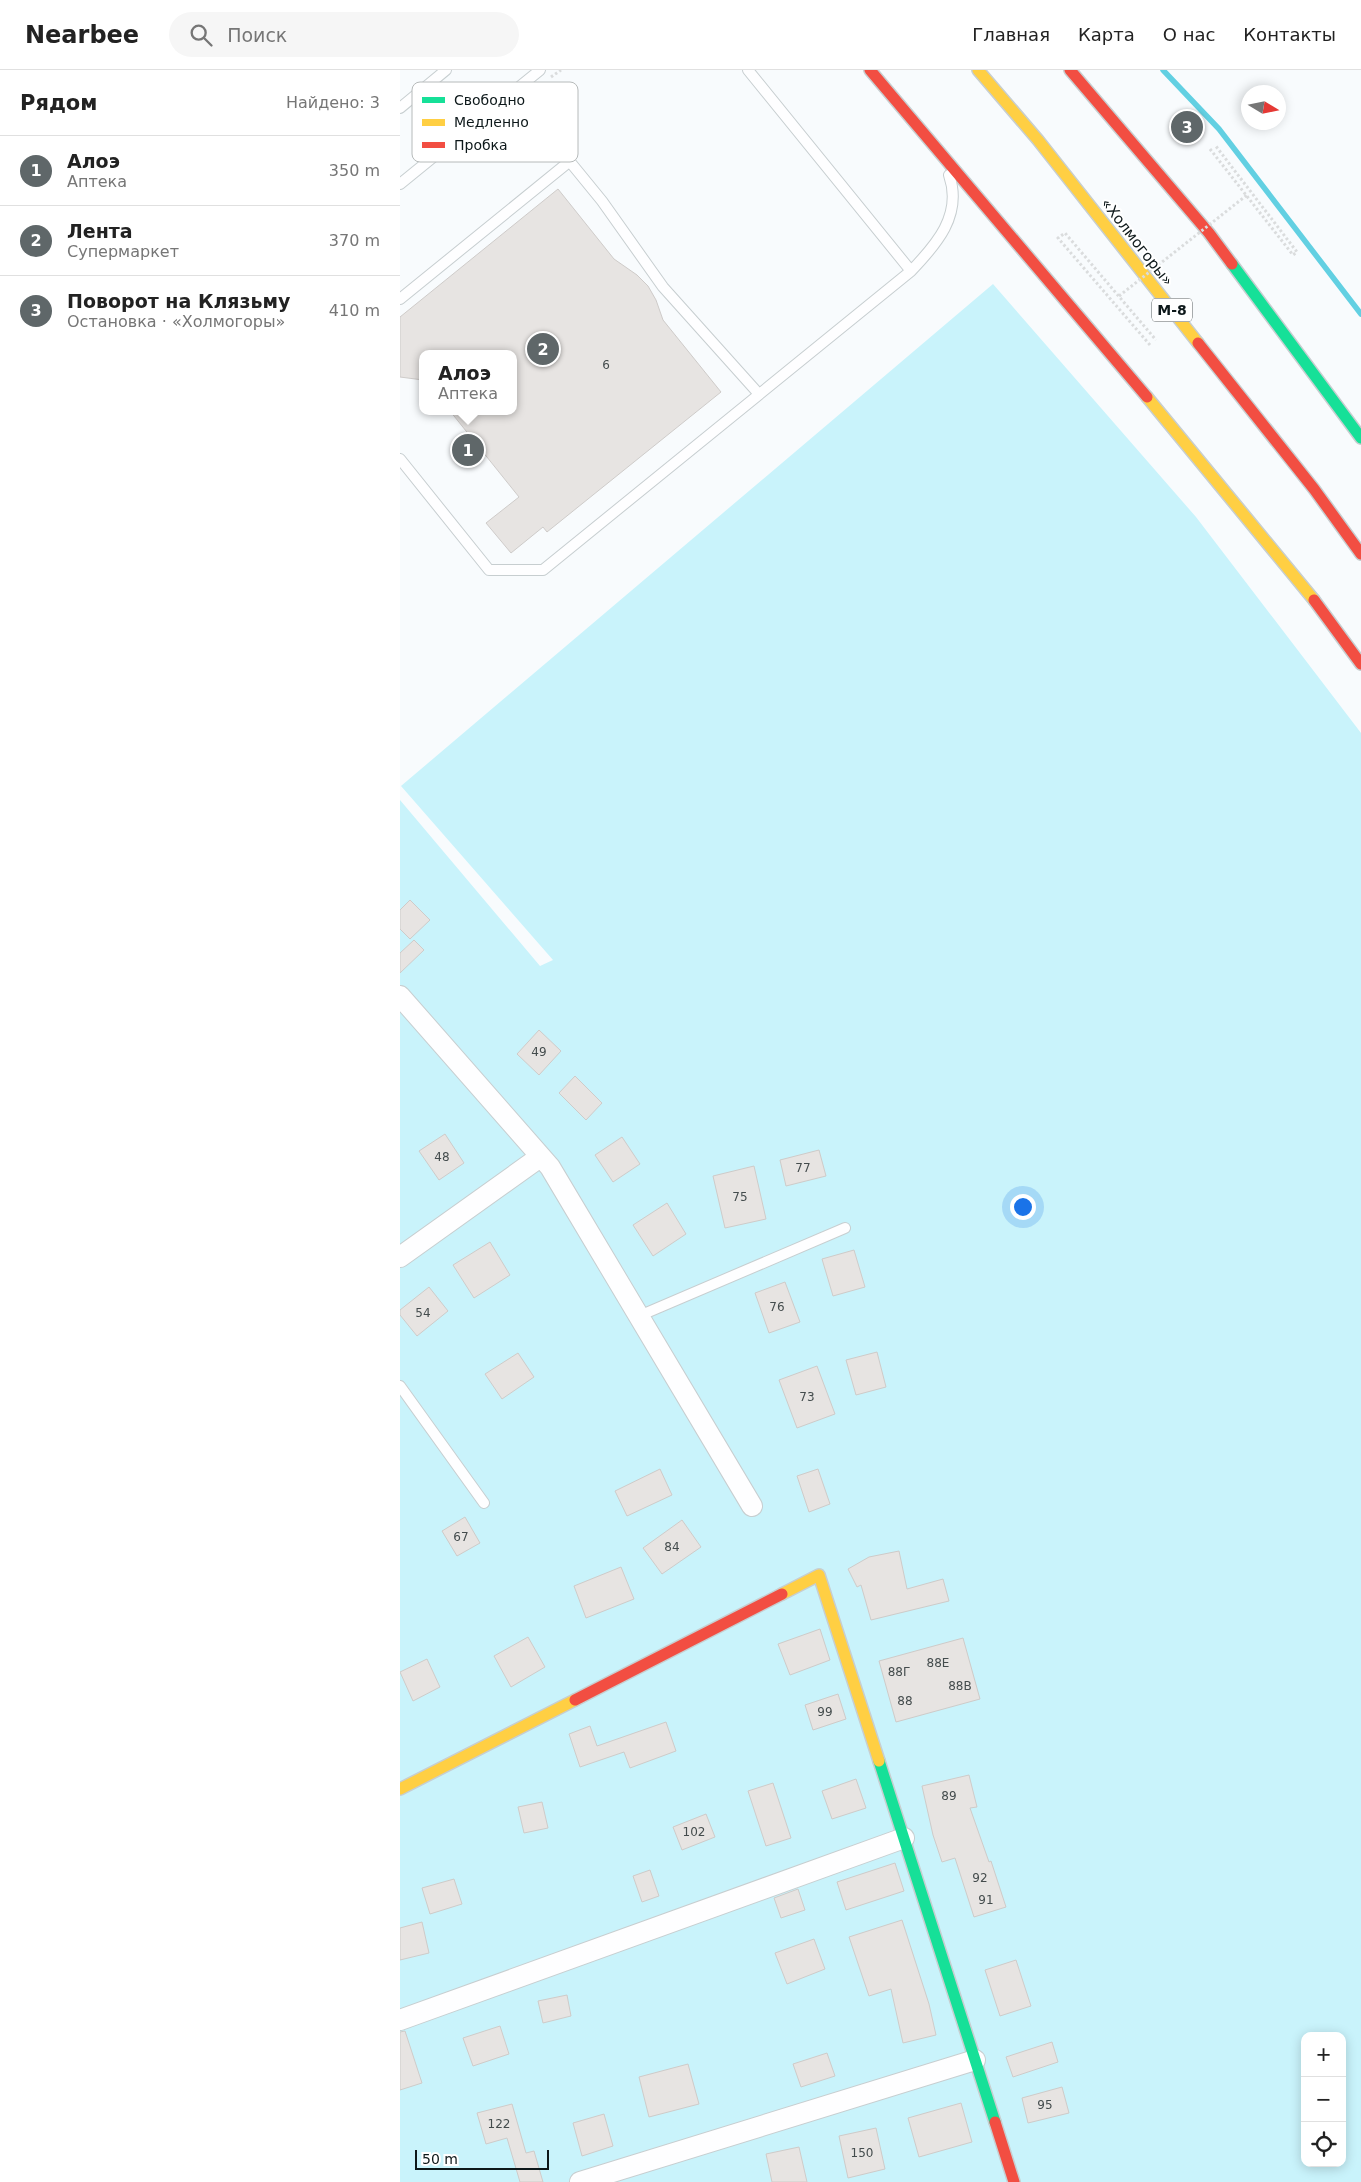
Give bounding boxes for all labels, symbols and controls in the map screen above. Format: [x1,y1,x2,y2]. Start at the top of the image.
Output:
search box [169,12,519,57]
text: Nearbee [25,21,139,49]
icon: search [187,21,215,49]
text: Поиск [227,24,287,46]
text: Главная [972,24,1050,45]
text: Карта [1078,24,1135,45]
text: О нас [1163,24,1215,45]
text: Контакты [1243,24,1336,45]
legend [412,82,578,162]
north arrow [1241,85,1286,130]
text: Рядом [20,91,97,115]
text: Свободно [454,92,525,108]
text: Найдено: 3 [286,93,380,112]
pin: 3 [1171,108,1203,146]
text: Медленно [454,114,529,130]
text: Пробка [454,137,508,153]
text: Алоэ [67,150,120,172]
text: 1 [30,161,42,180]
text: 350 m [329,161,380,180]
text: Аптека [67,172,127,191]
street label: «Холмогоры» [1097,195,1177,289]
text: Лента [67,220,133,242]
text: 2 [30,231,42,250]
text: 370 m [329,231,380,250]
text: Супермаркет [67,242,179,261]
text: Поворот на Клязьму [67,290,291,312]
road number: М-8 [1152,298,1192,322]
text: 3 [30,301,42,320]
text: 410 m [329,301,380,320]
text: Остановка · «Холмогоры» [67,312,285,331]
pin: 2 [527,330,559,368]
popup [419,350,517,415]
house number: 6 [602,358,610,372]
text: Алоэ [438,362,491,384]
text: Аптека [438,384,498,403]
pin: 1 [452,431,484,469]
house number: 49 [531,1045,547,1059]
house number: 48 [434,1150,450,1164]
house number: 77 [795,1161,811,1175]
house number: 75 [732,1190,748,1204]
your location [1010,1194,1036,1220]
house number: 76 [769,1300,785,1314]
house number: 54 [415,1306,431,1320]
house number: 73 [799,1390,815,1404]
house number: 67 [453,1530,469,1544]
house number: 84 [664,1540,680,1554]
house number: 88Е [927,1656,949,1670]
house number: 88Г [888,1665,910,1679]
house number: 88В [948,1679,972,1693]
house number: 88 [897,1694,913,1708]
house number: 99 [817,1705,833,1719]
house number: 89 [941,1789,957,1803]
house number: 102 [683,1825,705,1839]
house number: 92 [972,1871,988,1885]
house number: 91 [978,1893,994,1907]
map controls [1301,2032,1346,2167]
button: + [1301,2032,1346,2077]
button: − [1301,2077,1346,2122]
house number: 95 [1037,2098,1053,2112]
house number: 122 [488,2117,510,2131]
button: locate [1301,2122,1346,2167]
house number: 150 [851,2146,873,2160]
scale bar [415,2147,549,2170]
text: 50 m [422,2151,458,2167]

